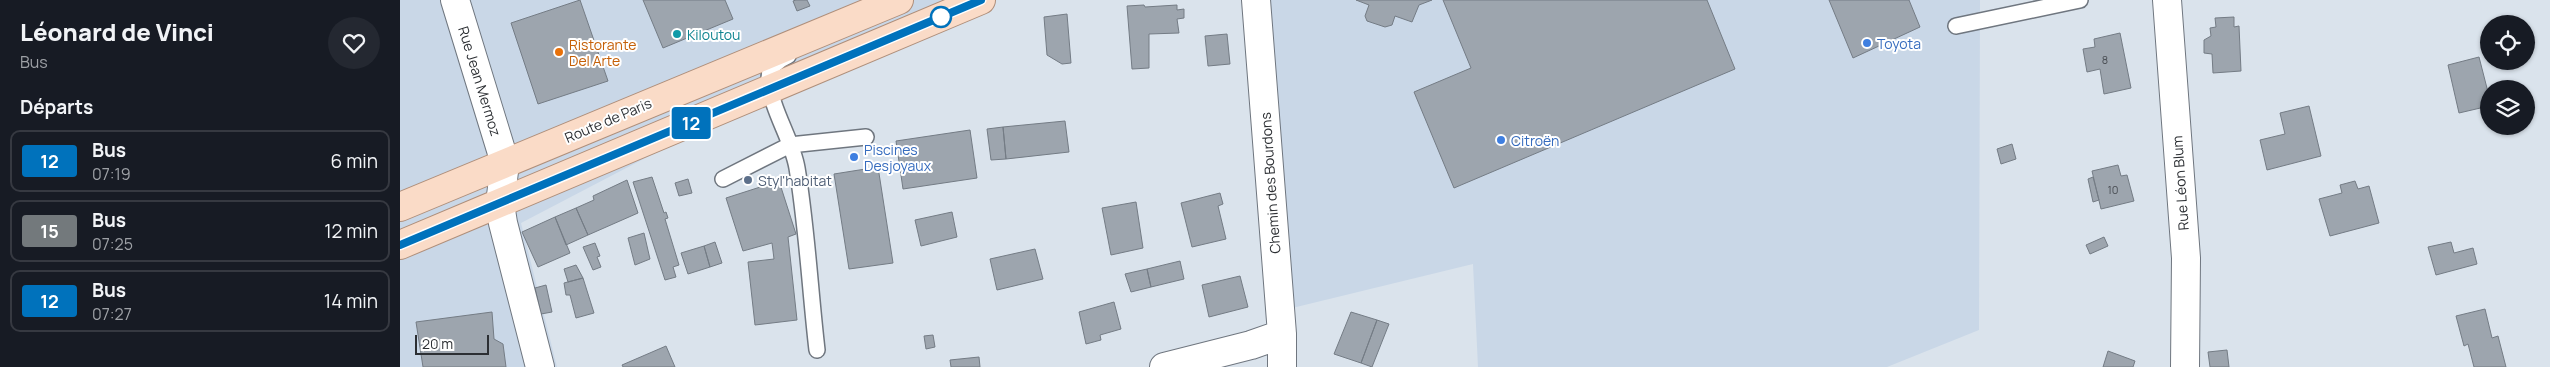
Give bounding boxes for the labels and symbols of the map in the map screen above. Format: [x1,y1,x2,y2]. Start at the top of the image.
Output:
unlabelled marker [930,6,952,28]
street label: Rue Jean Mermoz [454,24,506,138]
place label: Kiloutou [687,25,740,44]
marker: Kiloutou [671,28,683,40]
place label: Toyota [1877,34,1921,53]
place label: Ristorante Del Arte [569,35,636,70]
marker: Toyota [1861,37,1873,49]
marker: Ristorante Del Arte [553,46,565,58]
house number: 8 [2102,52,2108,67]
street label: Route de Paris [562,93,654,147]
line badge: 12 [668,107,714,139]
street label: Chemin des Bourdons [1256,112,1284,254]
place label: Citroën [1511,131,1559,150]
marker: Citroën [1495,134,1507,146]
street label: Rue Léon Blum [2167,135,2193,231]
place label: Piscines Desjoyaux [864,140,932,175]
marker: Piscines Desjoyaux [848,151,860,163]
place label: Styl'habitat [758,171,832,190]
marker: Styl'habitat [742,174,754,186]
house number: 10 [2107,182,2119,197]
scale bar [415,332,489,355]

